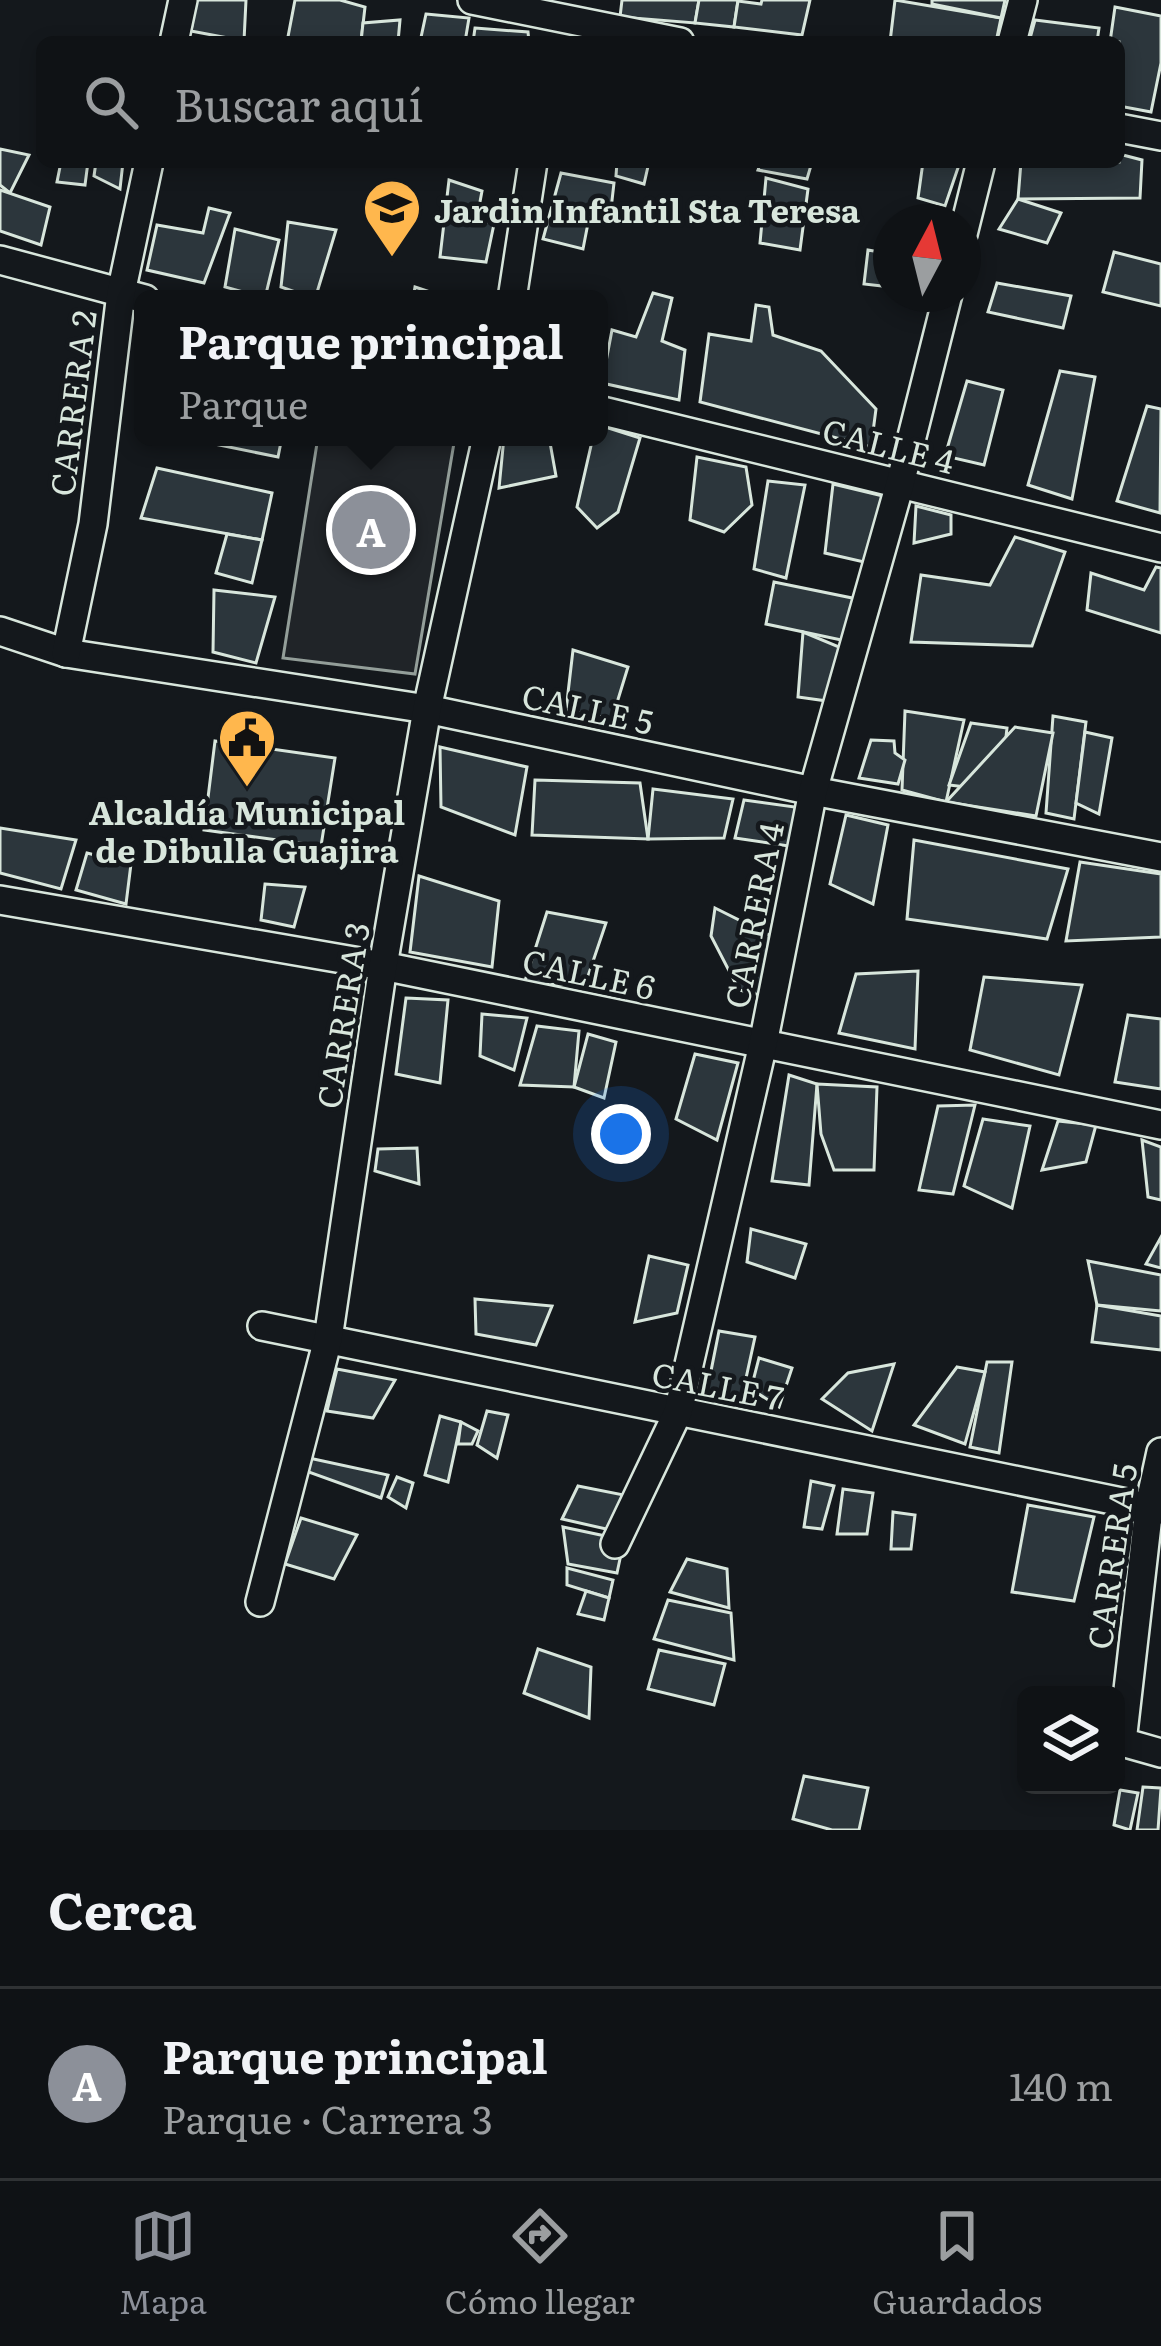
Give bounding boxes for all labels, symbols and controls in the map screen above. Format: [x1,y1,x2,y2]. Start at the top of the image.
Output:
search box [36,36,1125,168]
icon: search [78,69,144,135]
text: Buscar aquí [174,69,423,136]
school or university icon: Jardin Infantil Sta Teresa [361,177,423,259]
place label: Jardin Infantil Sta Teresa [434,184,861,233]
north arrow [873,204,981,312]
popup [134,290,608,446]
text: Parque principal [178,306,564,373]
street label: CARRERA 2 [35,307,107,499]
text: Parque [178,373,308,431]
street label: CALLE 4 [818,404,960,484]
pin: A [332,485,410,575]
street label: CALLE 5 [518,669,658,745]
public building icon: Alcaldía Municipal de Dibulla Guajira [216,707,278,789]
place label: Alcaldía Municipal de Dibulla Guajira [89,786,405,873]
street label: CARRERA 4 [710,818,794,1012]
street label: CARRERA 3 [302,918,380,1112]
street label: CALLE 6 [518,934,660,1010]
your location [591,1104,651,1164]
street label: CALLE 7 [648,1347,788,1421]
street label: CARRERA 5 [1073,1460,1147,1652]
map controls [1017,1686,1125,1794]
button: layers [1017,1686,1125,1794]
text: Cerca [48,1870,196,1946]
text: Parque principal [162,2021,548,2088]
text: A [72,2055,102,2113]
text: 140 m [1009,2055,1113,2113]
text: Parque · Carrera 3 [162,2088,493,2146]
tab: Mapa [119,2203,207,2324]
tab: Cómo llegar [445,2203,635,2324]
tab: Guardados [872,2203,1042,2324]

